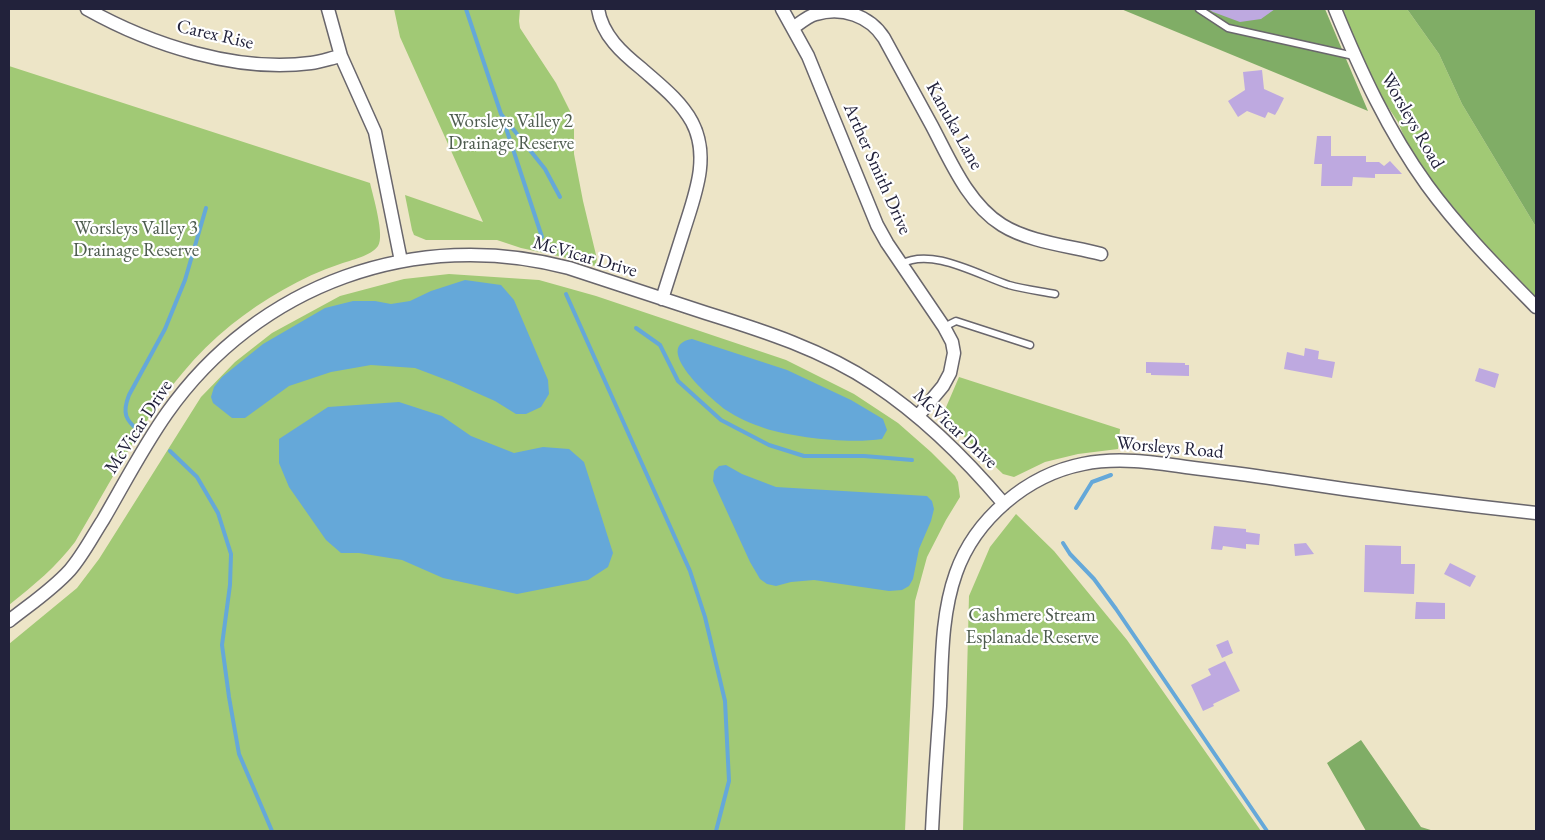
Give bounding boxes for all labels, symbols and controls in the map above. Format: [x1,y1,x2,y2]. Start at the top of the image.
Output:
street label: Carex Rise [174,15,256,55]
street label: Worsleys Road [1375,69,1449,173]
street label: Kanuka Lane [921,78,987,174]
street label: Arther Smith Drive [838,100,916,238]
park label: Worsleys Valley 2 Drainage Reserve [448,111,574,155]
park label: Worsleys Valley 3 Drainage Reserve [73,218,199,262]
street label: McVicar Drive [530,231,640,283]
street label: McVicar Drive [100,376,178,478]
street label: McVicar Drive [908,384,1002,474]
street label: Worsleys Road [1116,432,1224,464]
park label: Cashmere Stream Esplanade Reserve [965,605,1099,649]

